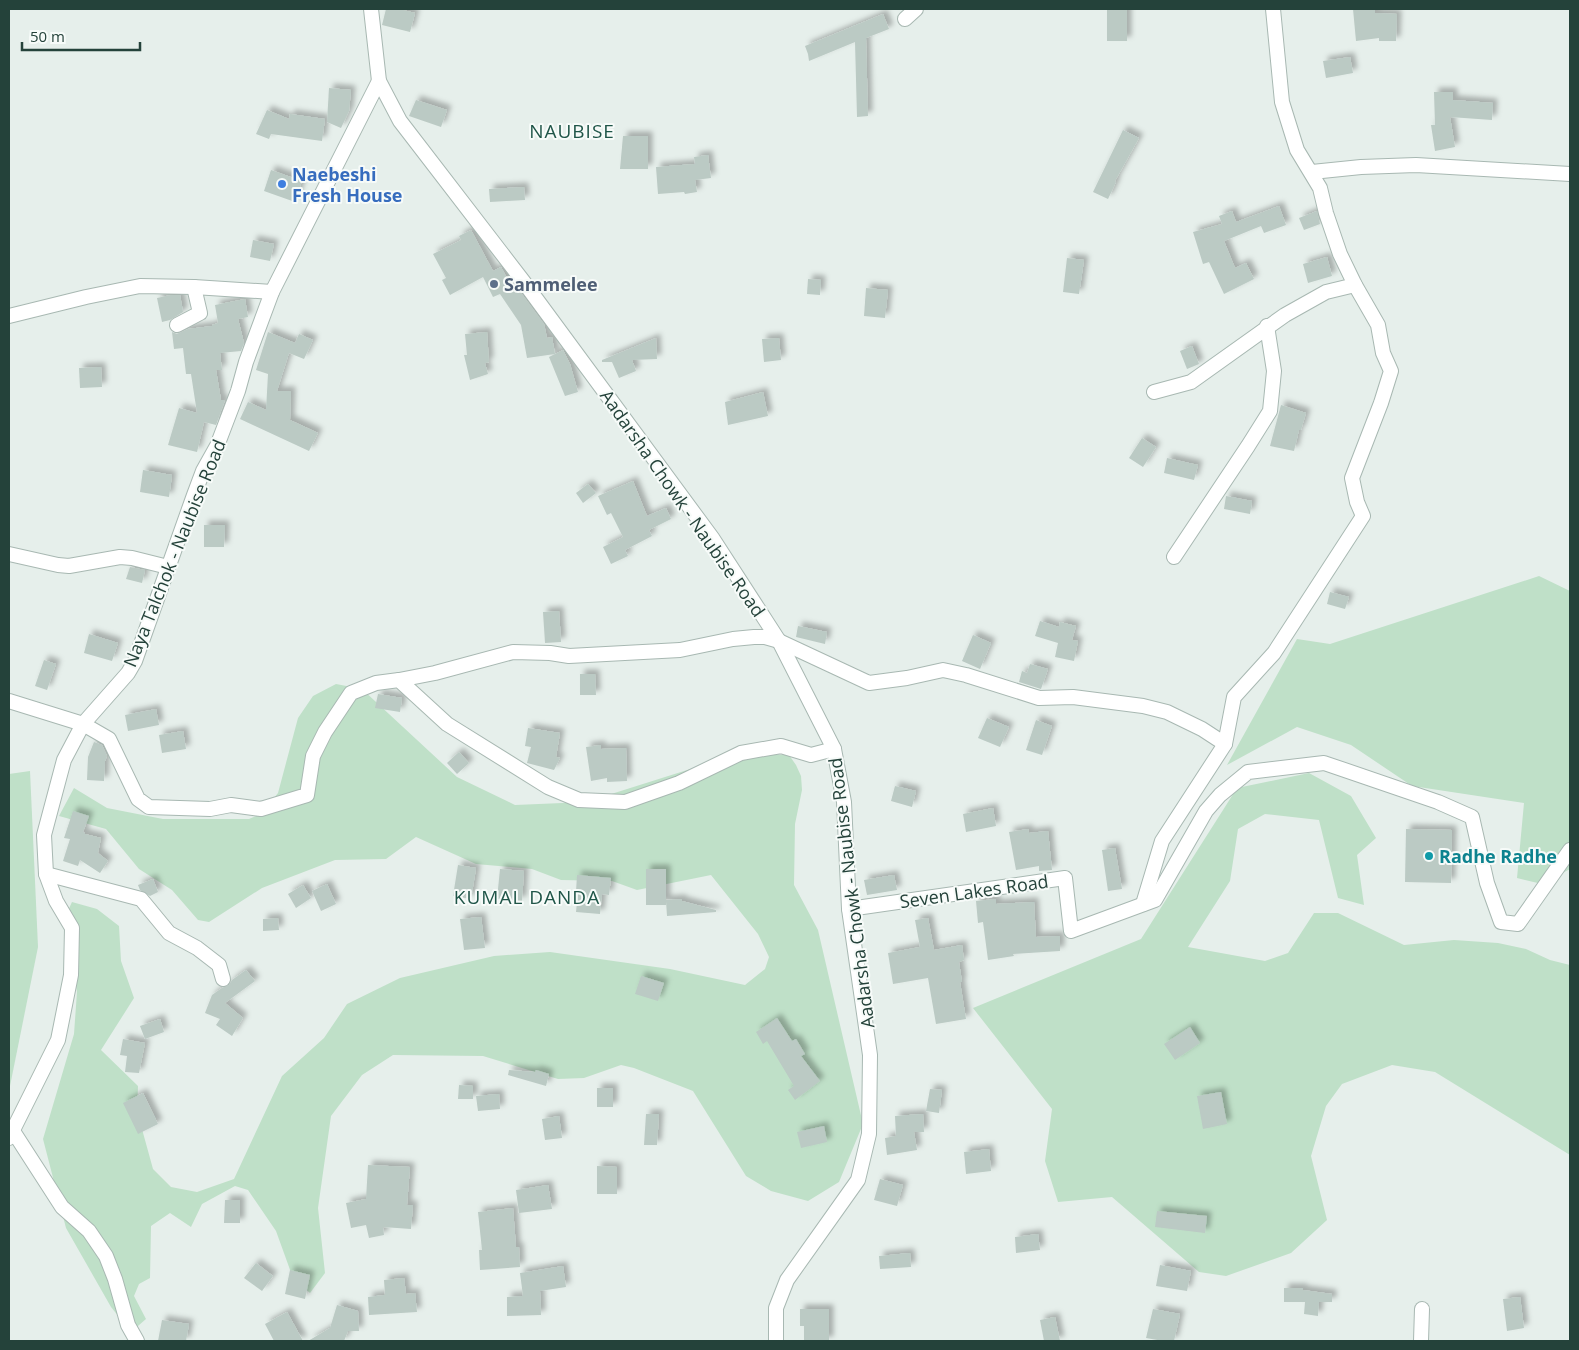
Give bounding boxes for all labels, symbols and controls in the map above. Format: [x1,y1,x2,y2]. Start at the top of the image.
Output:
scale bar [22,20,140,52]
text: 50 m [30,26,65,46]
district label: NAUBISE [529,118,615,144]
place label: Naebeshi Fresh House [292,162,402,207]
marker: Naebeshi Fresh House [276,178,288,190]
place label: Sammelee [504,272,598,296]
marker: Sammelee [488,278,500,290]
street label: Aadarsha Chowk - Naubise Road [595,385,771,621]
street label: Naya Talchok - Naubise Road [117,436,231,670]
street label: Aadarsha Chowk - Naubise Road [822,756,880,1030]
place label: Radhe Radhe [1439,844,1557,868]
marker: Radhe Radhe [1423,850,1435,862]
street label: Seven Lakes Road [898,869,1050,913]
district label: KUMAL DANDA [454,884,600,910]

